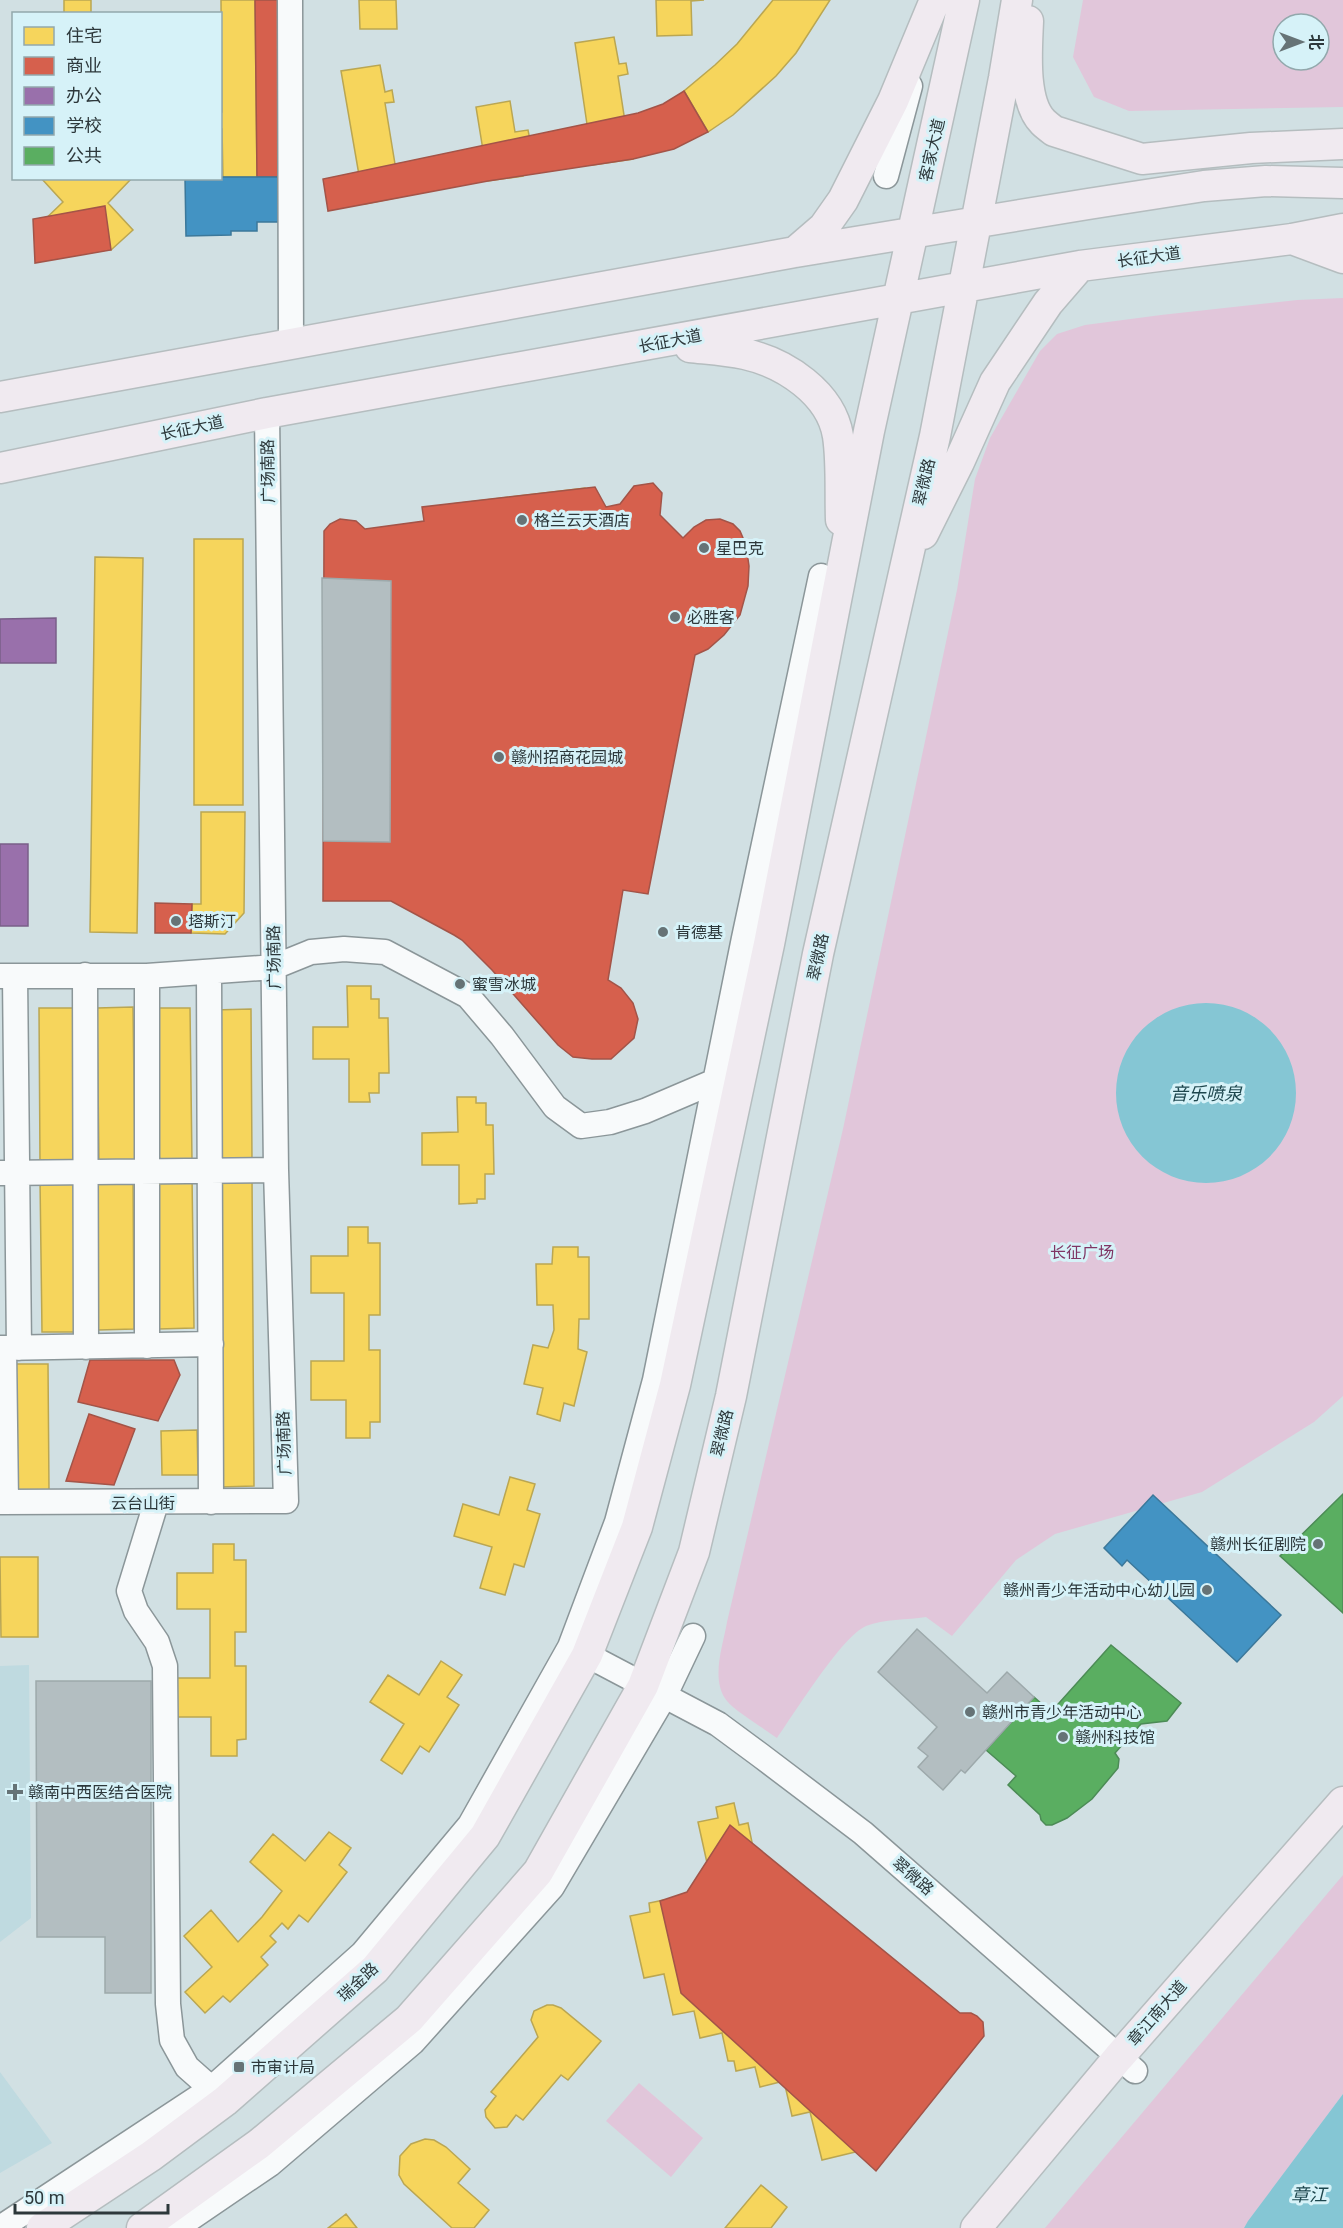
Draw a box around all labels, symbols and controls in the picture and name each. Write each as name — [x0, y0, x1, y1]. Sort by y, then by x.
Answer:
legend — [12, 12, 222, 180]
north arrow — [1271, 12, 1331, 72]
text: 住宅 — [66, 25, 102, 46]
text: 北 — [1306, 34, 1325, 50]
text: 商业 — [66, 55, 102, 76]
text: 办公 — [66, 85, 102, 106]
text: 学校 — [66, 115, 102, 136]
street label: 客家大道 — [916, 117, 948, 183]
text: 公共 — [66, 145, 102, 166]
street label: 长征大道 — [1116, 243, 1182, 271]
street label: 长征大道 — [637, 326, 703, 356]
street label: 长征大道 — [159, 412, 225, 444]
street label: 广场南路 — [258, 439, 278, 503]
street label: 翠微路 — [909, 456, 939, 508]
place label: 格兰云天酒店 — [534, 511, 630, 530]
marker: 格兰云天酒店 — [515, 513, 529, 527]
place label: 星巴克 — [716, 539, 764, 558]
marker: 星巴克 — [697, 541, 711, 555]
place label: 必胜客 — [687, 608, 735, 627]
marker: 必胜客 — [668, 610, 682, 624]
place label: 赣州招商花园城 — [511, 748, 623, 767]
marker: 赣州招商花园城 — [492, 750, 506, 764]
place label: 塔斯汀 — [188, 912, 236, 931]
marker: 塔斯汀 — [169, 914, 183, 928]
place label: 肯德基 — [675, 923, 723, 942]
street label: 广场南路 — [264, 925, 284, 989]
marker: 肯德基 — [656, 925, 670, 939]
street label: 翠微路 — [804, 932, 832, 982]
place label: 蜜雪冰城 — [472, 975, 536, 994]
marker: 蜜雪冰城 — [453, 977, 467, 991]
water label: 音乐喷泉 — [1170, 1083, 1243, 1104]
park label: 长征广场 — [1050, 1243, 1114, 1262]
street label: 翠微路 — [707, 1407, 737, 1459]
street label: 广场南路 — [273, 1411, 295, 1475]
street label: 云台山街 — [111, 1494, 175, 1513]
place label: 赣州长征剧院 — [1210, 1535, 1306, 1554]
marker: 赣州长征剧院 — [1311, 1537, 1325, 1551]
place label: 赣州青少年活动中心幼儿园 — [1003, 1581, 1195, 1600]
marker: 赣州青少年活动中心幼儿园 — [1200, 1583, 1214, 1597]
place label: 赣州市青少年活动中心 — [982, 1703, 1142, 1722]
marker: 赣州市青少年活动中心 — [963, 1705, 977, 1719]
place label: 赣州科技馆 — [1075, 1728, 1155, 1747]
marker: 赣州科技馆 — [1056, 1730, 1070, 1744]
marker: 赣南中西医结合医院 — [6, 1783, 24, 1801]
place label: 赣南中西医结合医院 — [28, 1783, 172, 1802]
street label: 翠微路 — [889, 1853, 937, 1899]
street label: 瑞金路 — [334, 1959, 382, 2005]
street label: 章江南大道 — [1124, 1977, 1190, 2049]
place label: 市审计局 — [251, 2058, 315, 2077]
marker: 市审计局 — [232, 2060, 246, 2074]
scale bar — [15, 2177, 168, 2215]
water label: 章江 — [1291, 2184, 1329, 2205]
text: 50 m — [24, 2187, 64, 2208]

